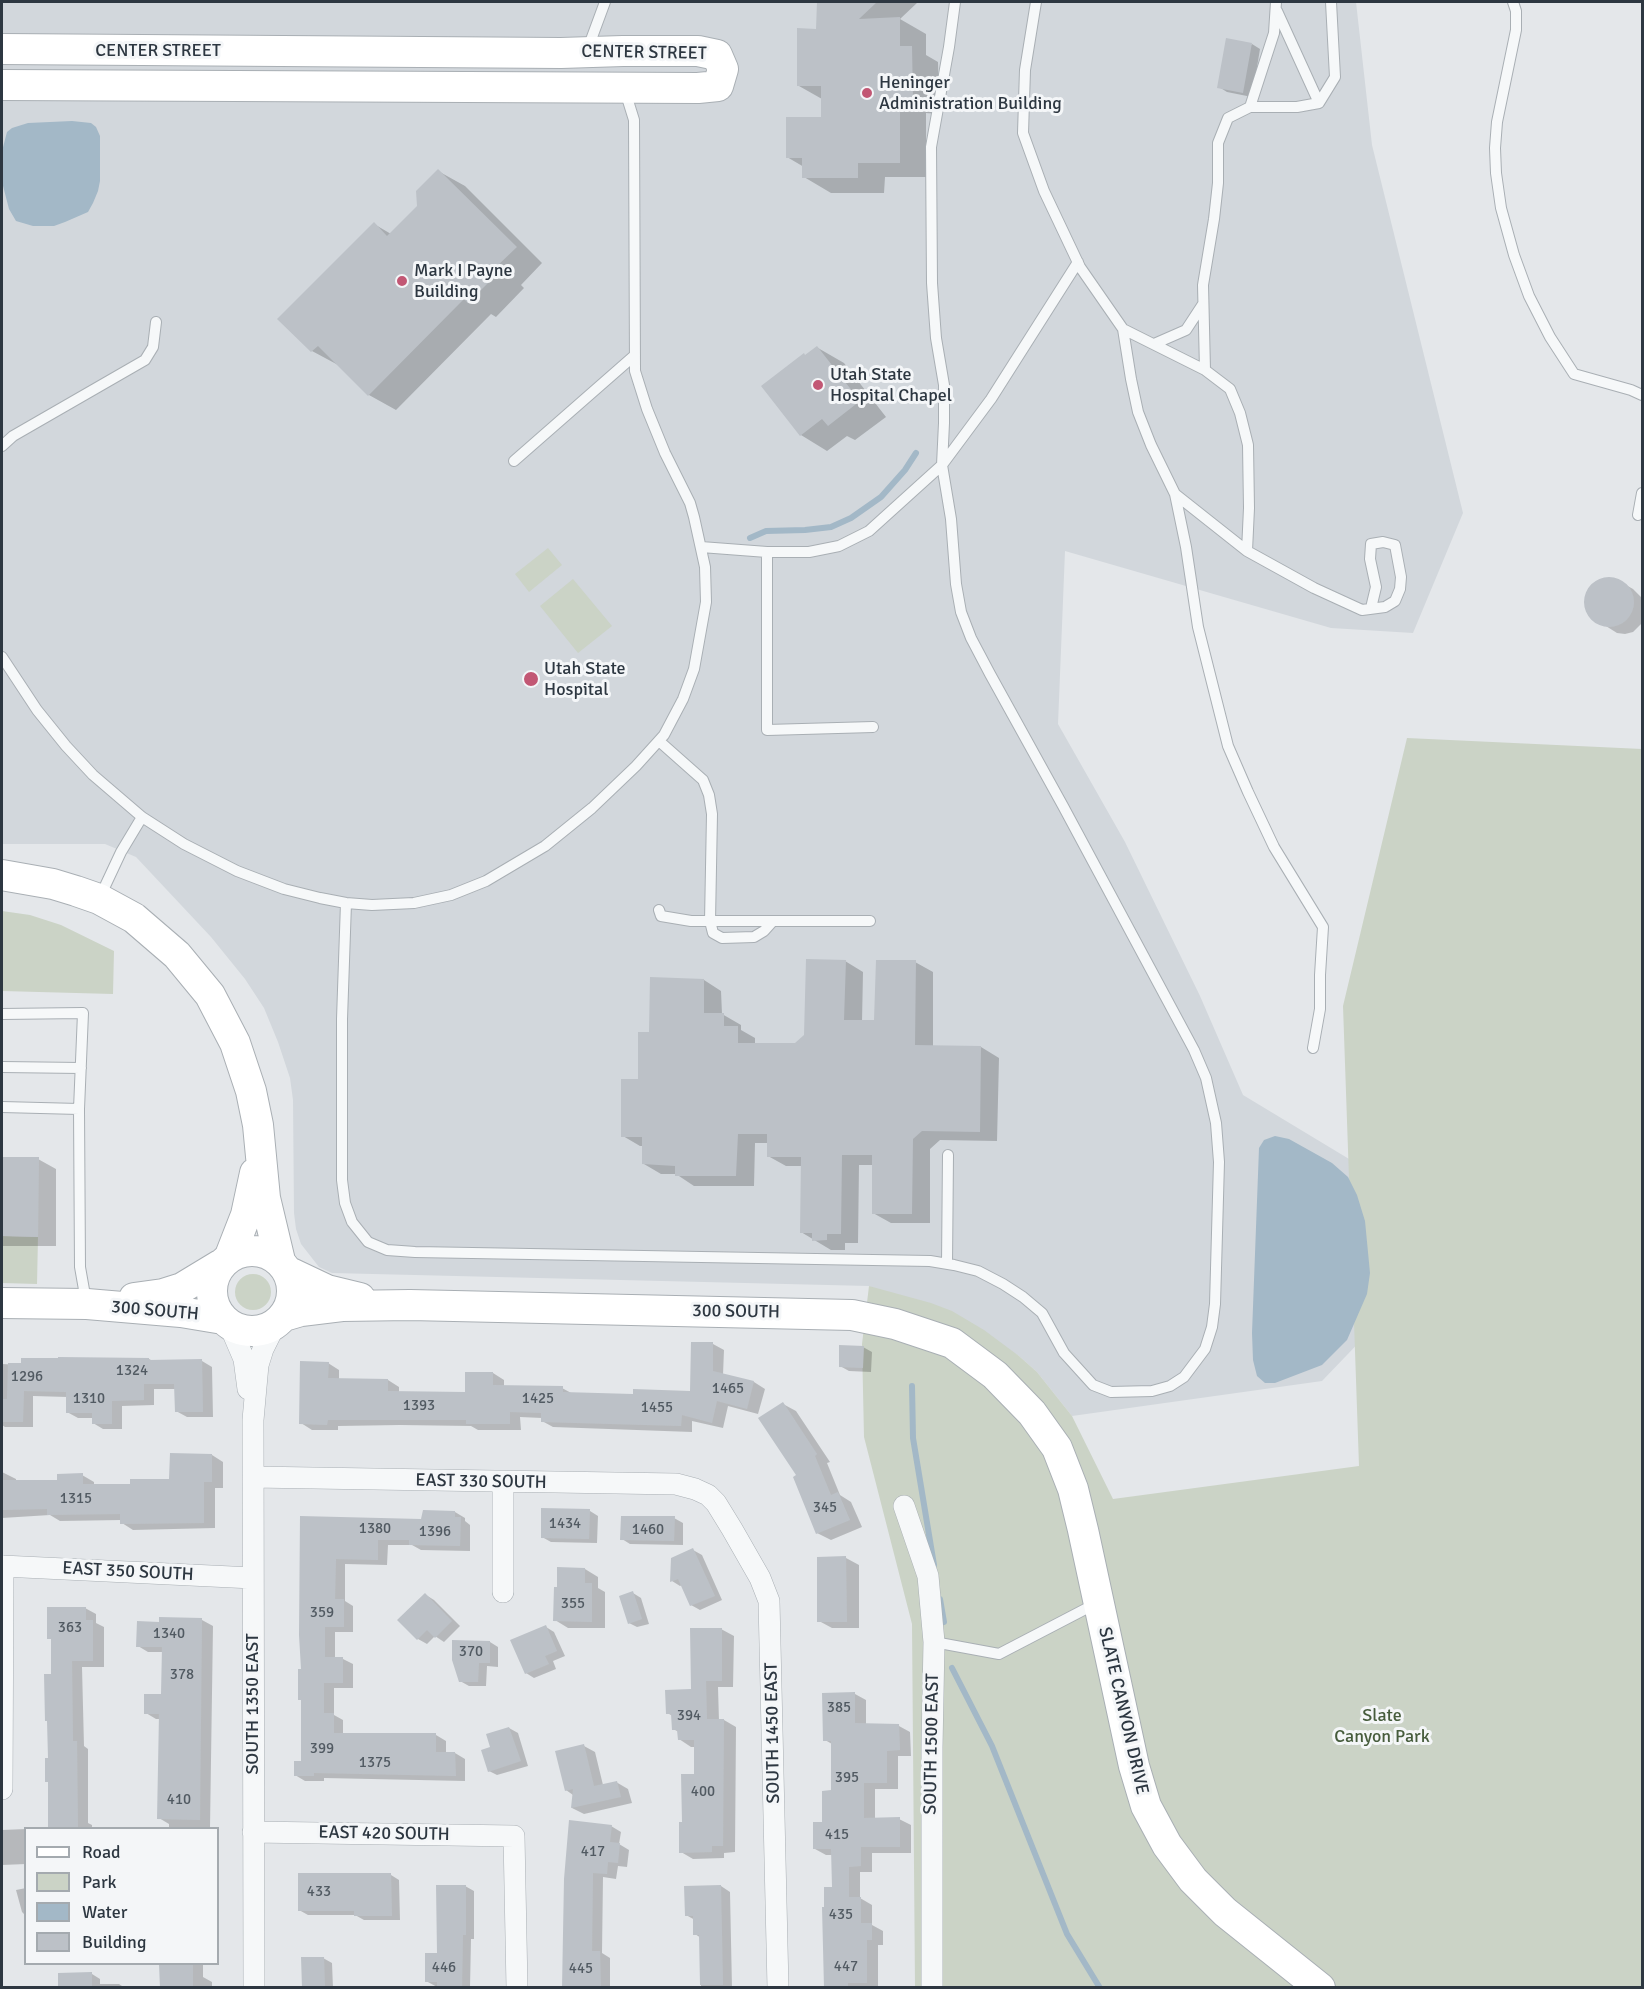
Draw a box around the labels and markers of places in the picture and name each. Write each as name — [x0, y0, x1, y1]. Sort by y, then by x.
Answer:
place label: Heninger Administration Building — [879, 72, 1062, 115]
marker: Heninger Administration Building — [860, 86, 874, 100]
place label: Mark I Payne Building — [414, 260, 512, 302]
marker: Mark I Payne Building — [395, 274, 409, 288]
place label: Utah State Hospital Chapel — [830, 364, 952, 406]
marker: Utah State Hospital Chapel — [811, 378, 825, 392]
place label: Utah State Hospital — [544, 658, 626, 700]
marker: Utah State Hospital — [522, 670, 540, 688]

